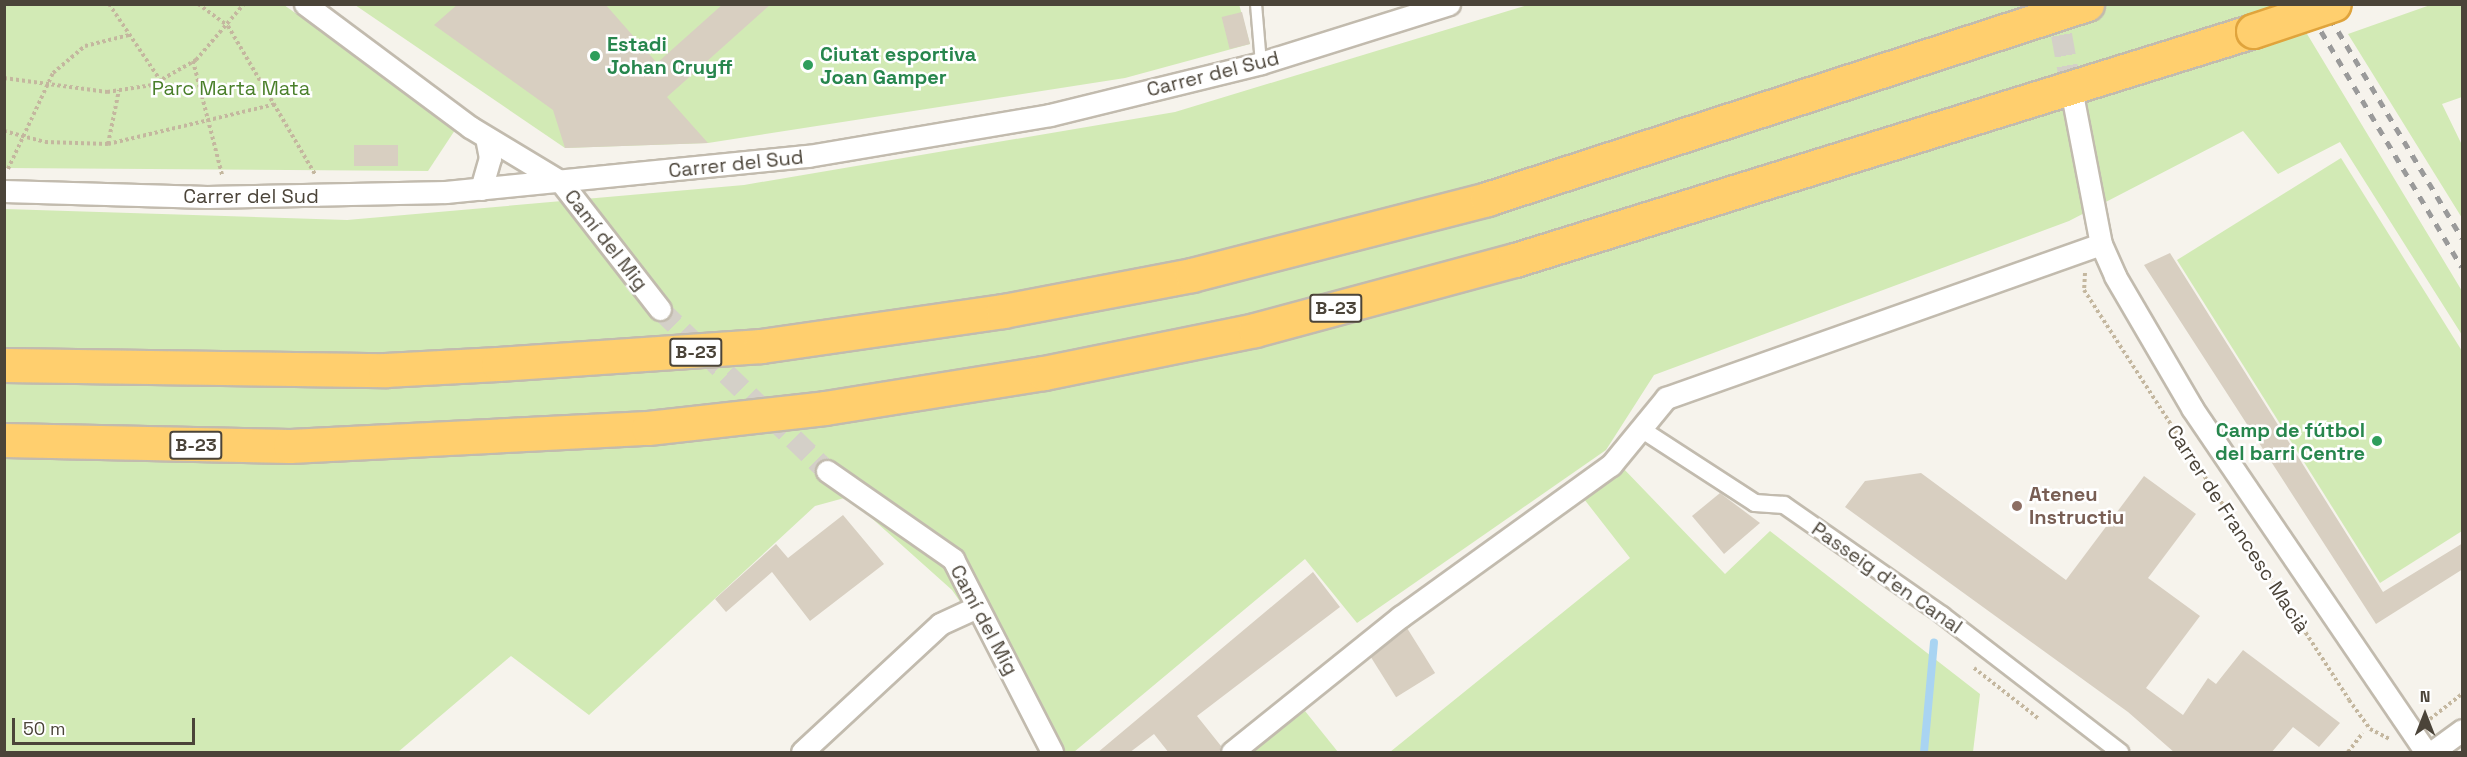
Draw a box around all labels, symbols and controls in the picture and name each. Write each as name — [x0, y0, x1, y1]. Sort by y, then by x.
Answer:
place label: Estadi Johan Cruyff — [607, 33, 733, 80]
place label: Ciutat esportiva Joan Gamper — [820, 42, 976, 89]
street label: Carrer del Sud — [1144, 46, 1282, 102]
marker: Estadi Johan Cruyff — [588, 49, 602, 63]
marker: Ciutat esportiva Joan Gamper — [801, 58, 815, 72]
park label: Parc Marta Mata — [152, 76, 310, 100]
street label: Carrer del Sud — [667, 145, 805, 183]
street label: Carrer del Sud — [183, 184, 319, 208]
street label: Camí del Mig — [559, 185, 653, 295]
road number: B-23 — [1309, 293, 1363, 323]
road number: B-23 — [669, 337, 723, 367]
place label: Camp de fútbol del barri Centre — [2215, 418, 2365, 465]
street label: Carrer de Francesc Macià — [2162, 420, 2314, 638]
road number: B-23 — [169, 430, 223, 460]
marker: Camp de fútbol del barri Centre — [2370, 434, 2384, 448]
place label: Ateneu Instructiu — [2029, 482, 2124, 529]
marker: Ateneu Instructiu — [2010, 499, 2024, 513]
street label: Passeig d'en Canal — [1807, 517, 1967, 639]
street label: Camí del Mig — [945, 561, 1023, 679]
north arrow — [2395, 685, 2455, 745]
text: N — [2420, 686, 2430, 707]
scale bar — [15, 706, 198, 744]
text: 50 m — [23, 717, 65, 740]

